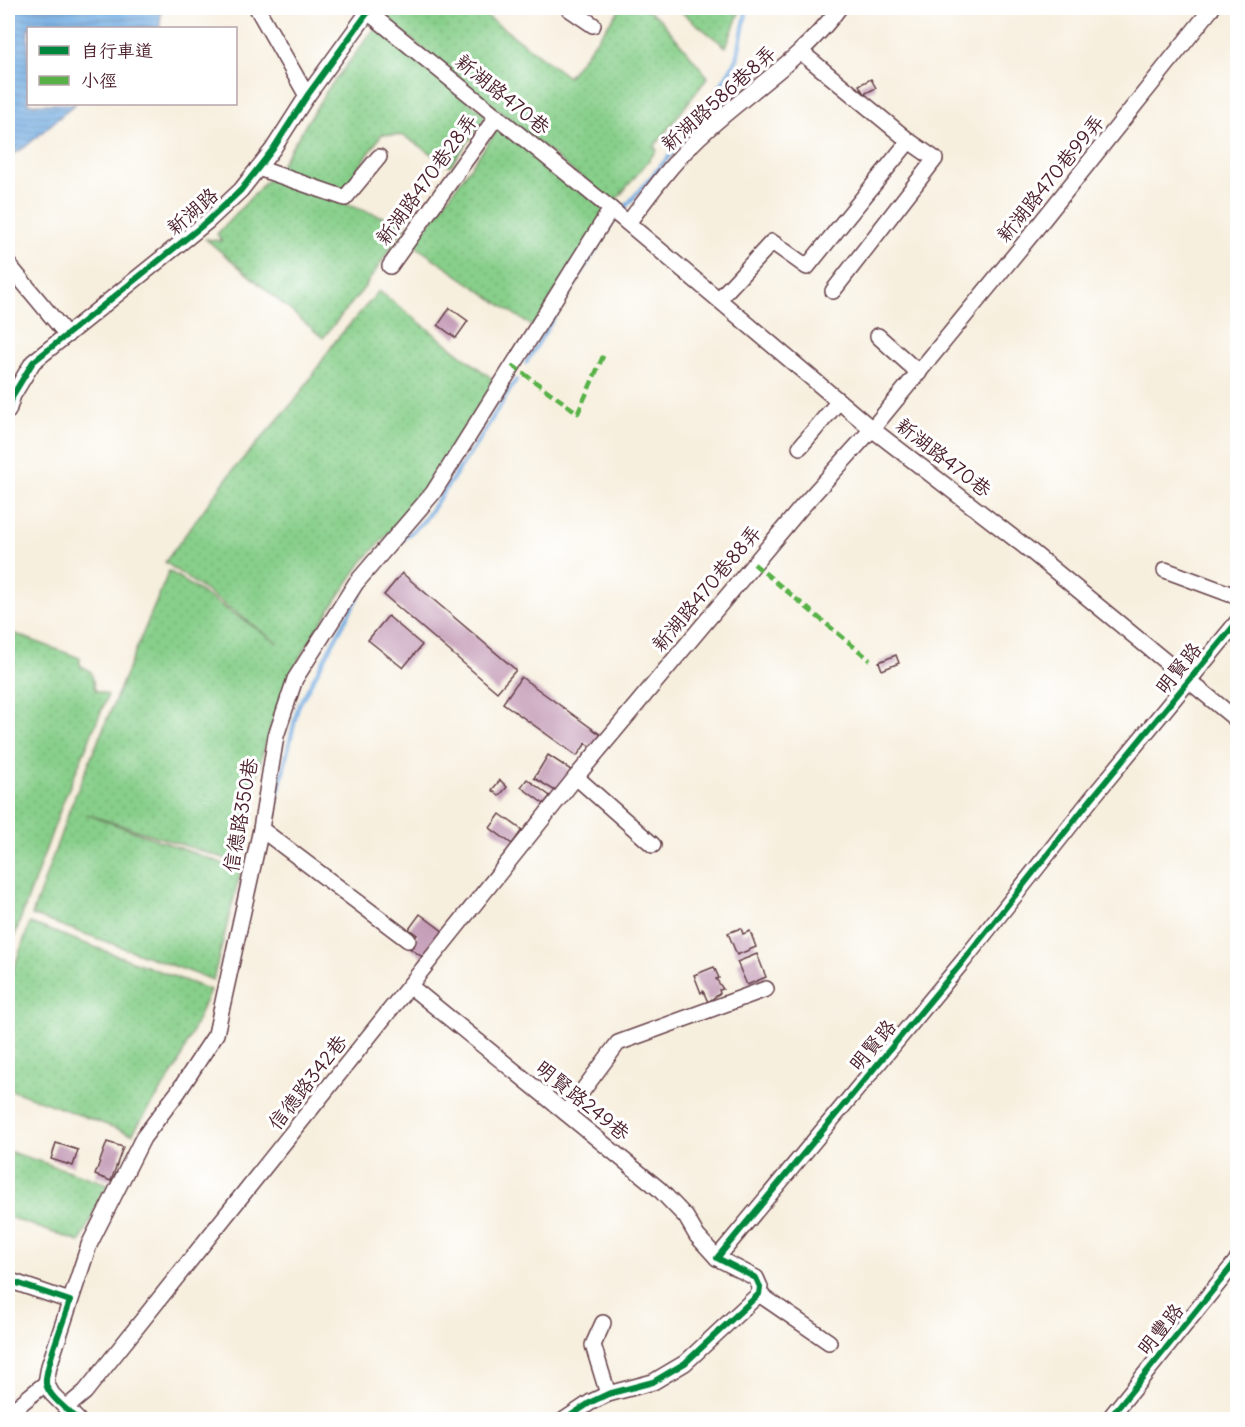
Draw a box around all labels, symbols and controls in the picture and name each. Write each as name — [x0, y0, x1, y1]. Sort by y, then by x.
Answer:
legend — [27, 27, 237, 105]
text: 自行車道 — [81, 39, 153, 62]
street label: 新湖路586巷8弄 — [655, 40, 781, 156]
street label: 新湖路470巷 — [451, 48, 556, 140]
text: 小徑 — [81, 69, 117, 92]
street label: 新湖路470巷28弄 — [370, 108, 482, 250]
street label: 新湖路470巷99弄 — [991, 109, 1109, 247]
street label: 新湖路 — [161, 181, 224, 240]
street label: 新湖路470巷 — [891, 412, 998, 503]
street label: 新湖路470巷88弄 — [646, 520, 766, 656]
street label: 明賢路 — [1149, 636, 1207, 699]
street label: 信德路350巷 — [218, 755, 263, 874]
street label: 明賢路 — [843, 1013, 902, 1076]
street label: 信德路342巷 — [262, 1029, 353, 1135]
street label: 明賢路249巷 — [531, 1055, 636, 1146]
street label: 明豐路 — [1131, 1297, 1189, 1360]

